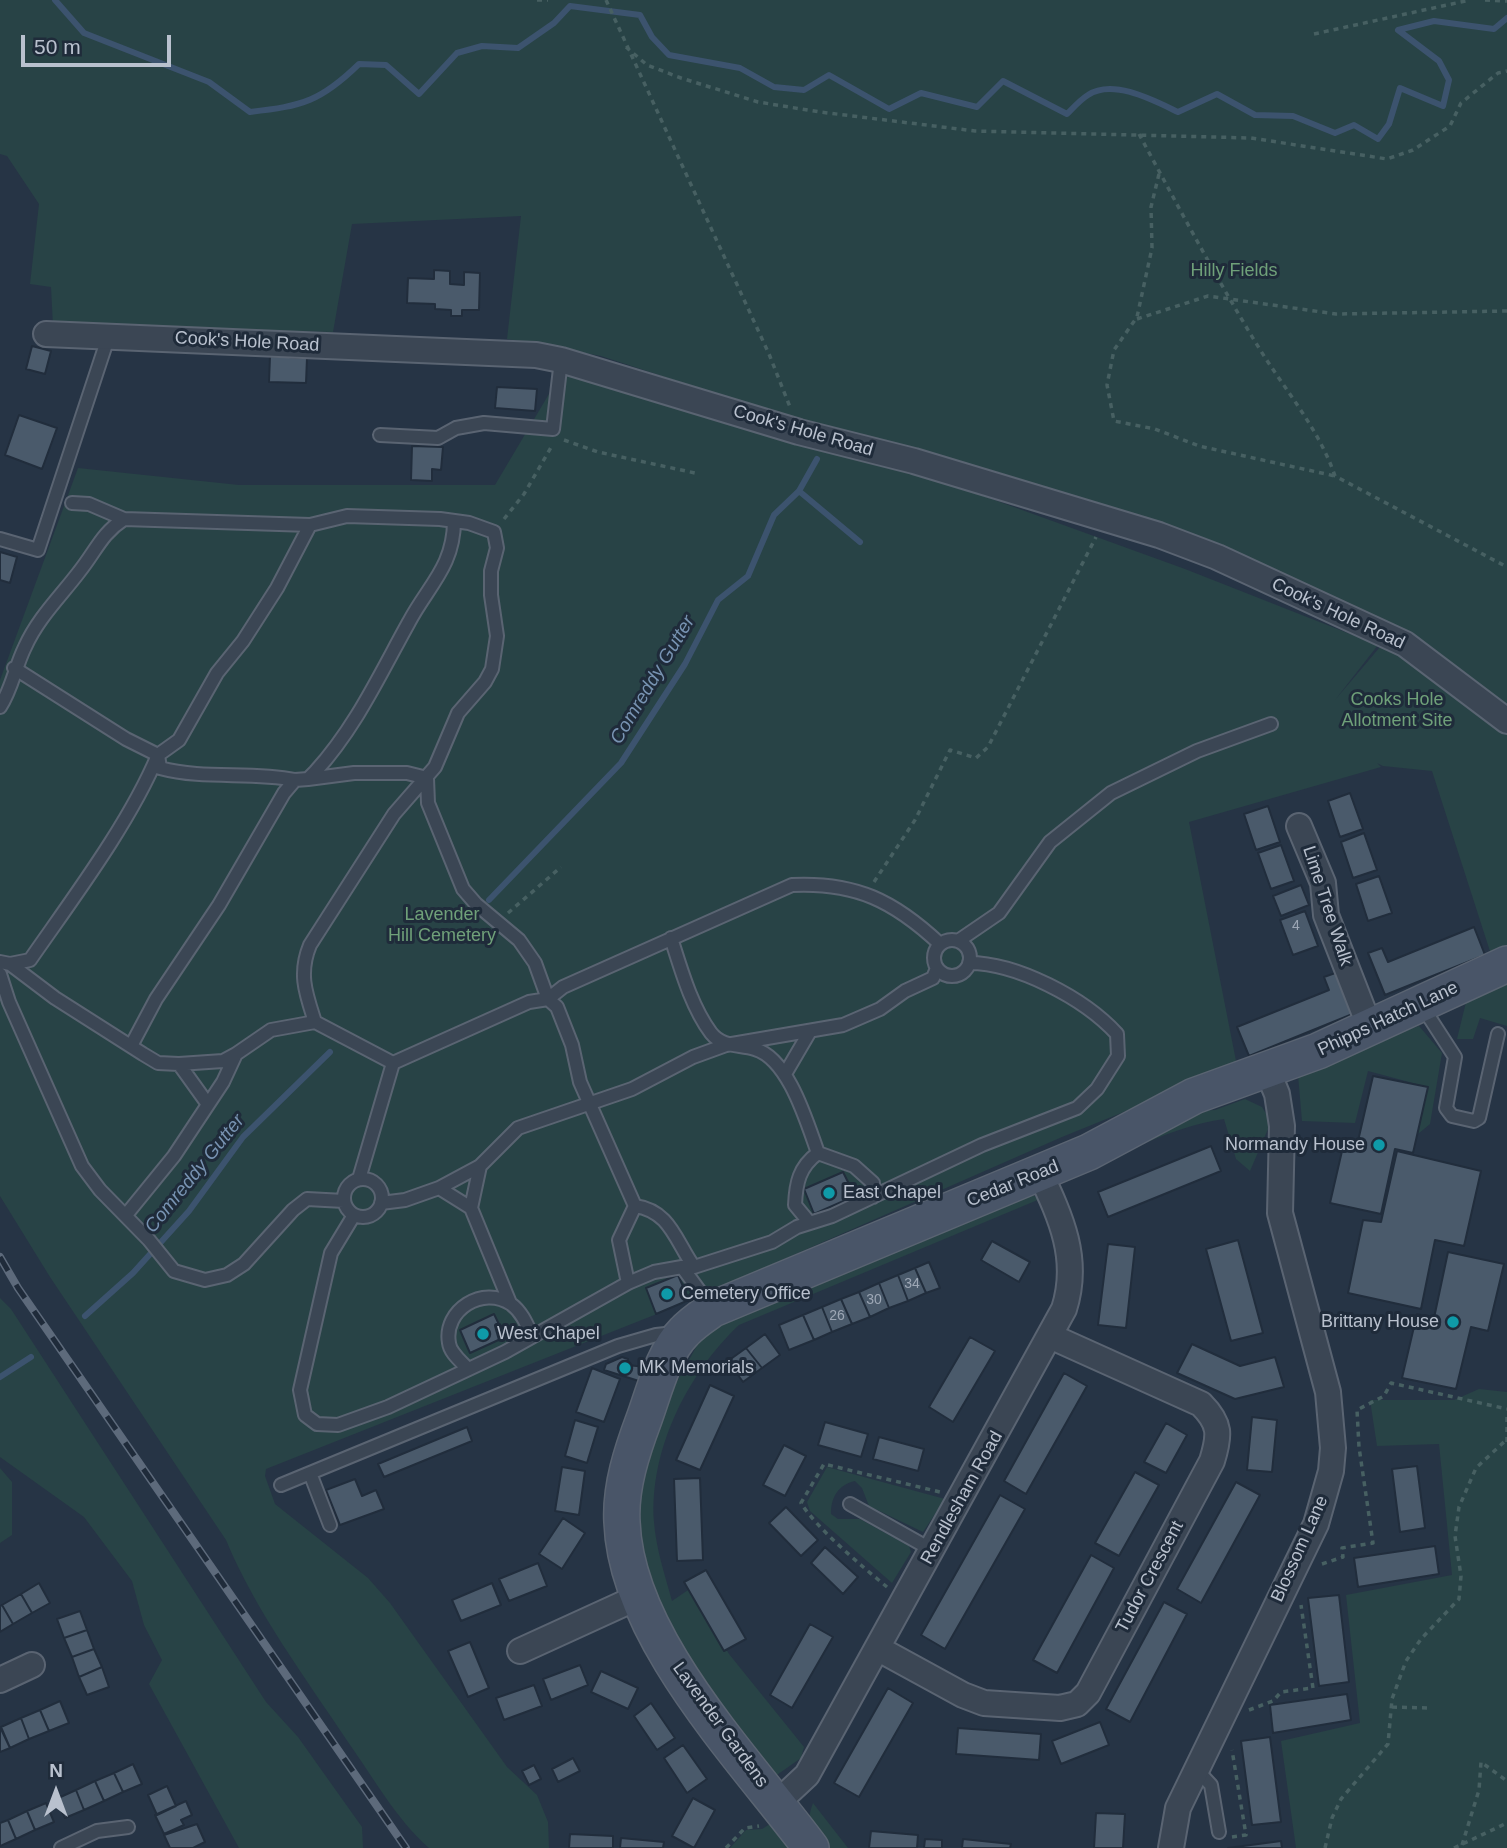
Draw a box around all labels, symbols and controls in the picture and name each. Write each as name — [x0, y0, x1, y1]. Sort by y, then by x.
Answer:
scale bar — [24, 21, 175, 65]
text: 50 m — [34, 35, 81, 58]
park label: Hilly Fields — [1190, 260, 1278, 282]
street label: Cook's Hole Road — [174, 327, 320, 357]
street label: Cook's Hole Road — [731, 401, 875, 461]
street label: Cook's Hole Road — [1268, 574, 1408, 654]
water label: Comreddy Gutter — [606, 612, 700, 748]
park label: Cooks Hole Allotment Site — [1341, 689, 1453, 732]
street label: Lime Tree Walk — [1297, 843, 1357, 969]
park label: Lavender Hill Cemetery — [388, 904, 496, 946]
house number: 4 — [1292, 918, 1300, 934]
street label: Phipps Hatch Lane — [1315, 977, 1461, 1061]
water label: Comreddy Gutter — [140, 1110, 250, 1238]
place label: Normandy House — [1225, 1134, 1365, 1156]
marker: Normandy House — [1371, 1137, 1387, 1153]
street label: Cedar Road — [964, 1156, 1062, 1212]
place label: East Chapel — [843, 1182, 941, 1204]
marker: East Chapel — [821, 1185, 837, 1201]
house number: 34 — [904, 1276, 920, 1292]
place label: Cemetery Office — [681, 1283, 811, 1305]
marker: Cemetery Office — [659, 1286, 675, 1302]
house number: 30 — [866, 1292, 882, 1308]
house number: 26 — [829, 1308, 845, 1324]
place label: Brittany House — [1321, 1311, 1439, 1333]
marker: Brittany House — [1445, 1314, 1461, 1330]
place label: West Chapel — [497, 1323, 600, 1345]
marker: West Chapel — [475, 1326, 491, 1342]
place label: MK Memorials — [639, 1357, 754, 1379]
marker: MK Memorials — [617, 1360, 633, 1376]
street label: Rendlesham Road — [916, 1428, 1008, 1568]
street label: Blossom Lane — [1267, 1493, 1333, 1605]
street label: Tudor Crescent — [1112, 1517, 1188, 1637]
street label: Lavender Gardens — [667, 1658, 773, 1792]
north arrow — [21, 1757, 91, 1827]
text: N — [49, 1760, 63, 1781]

